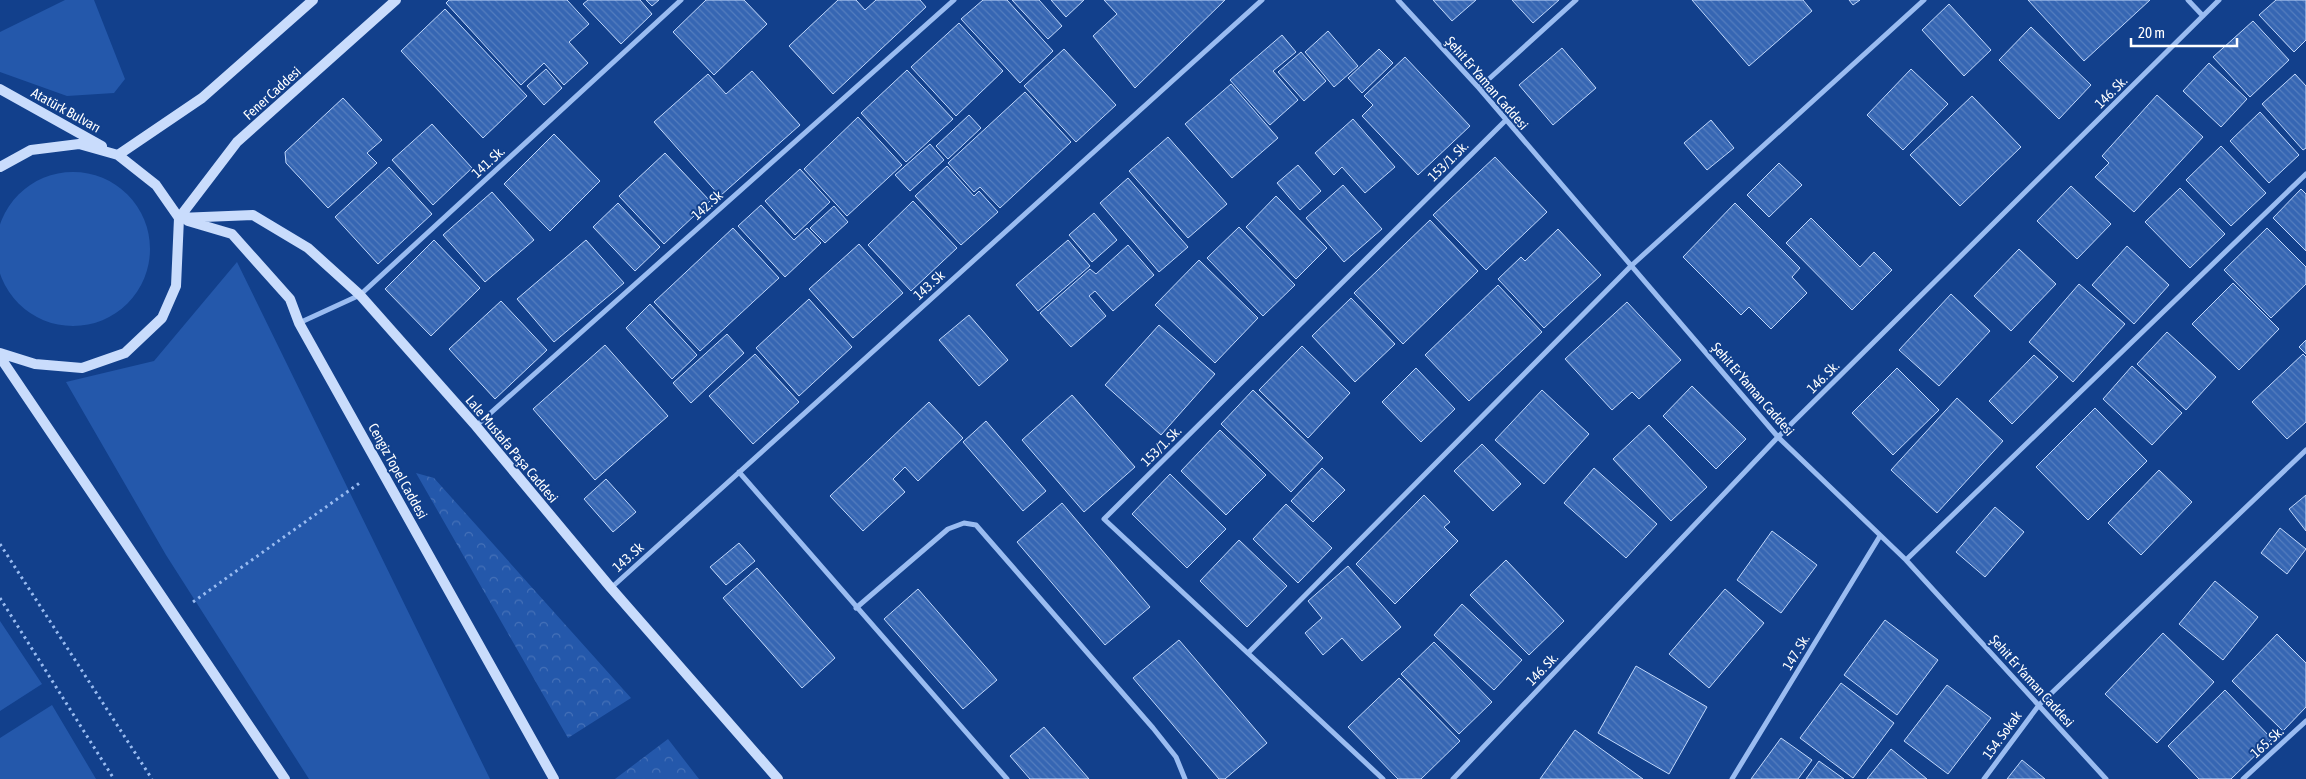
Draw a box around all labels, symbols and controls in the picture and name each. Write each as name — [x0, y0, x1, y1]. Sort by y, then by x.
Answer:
scale bar — [2131, 15, 2237, 47]
text: 20 m — [2138, 24, 2165, 41]
street label: Şehit Er Yaman Caddesi — [1442, 33, 1532, 133]
street label: Fener Caddesi — [240, 63, 304, 123]
street label: 146. Sk. — [2092, 73, 2130, 111]
street label: Atatürk Bulvarı — [29, 84, 103, 136]
street label: 153/1. Sk. — [1425, 138, 1471, 184]
street label: 141. Sk. — [468, 143, 508, 181]
street label: 142. Sk — [688, 187, 726, 223]
street label: 143. Sk — [910, 267, 948, 303]
street label: Şehit Er Yaman Caddesi — [1708, 339, 1798, 439]
street label: 146. Sk. — [1804, 358, 1842, 396]
street label: Lale Mustafa Paşa Caddesi — [463, 392, 561, 506]
street label: Cengiz Topel Caddesi — [365, 420, 431, 522]
street label: 153/1. Sk. — [1138, 423, 1184, 469]
street label: 143. Sk — [609, 539, 647, 575]
street label: 147. Sk. — [1779, 631, 1813, 673]
street label: Şehit Er Yaman Caddesi — [1987, 632, 2077, 730]
street label: 146. Sk. — [1523, 650, 1561, 688]
street label: 154. Sokak — [1979, 708, 2025, 762]
street label: 165. Sk. — [2247, 723, 2287, 761]

